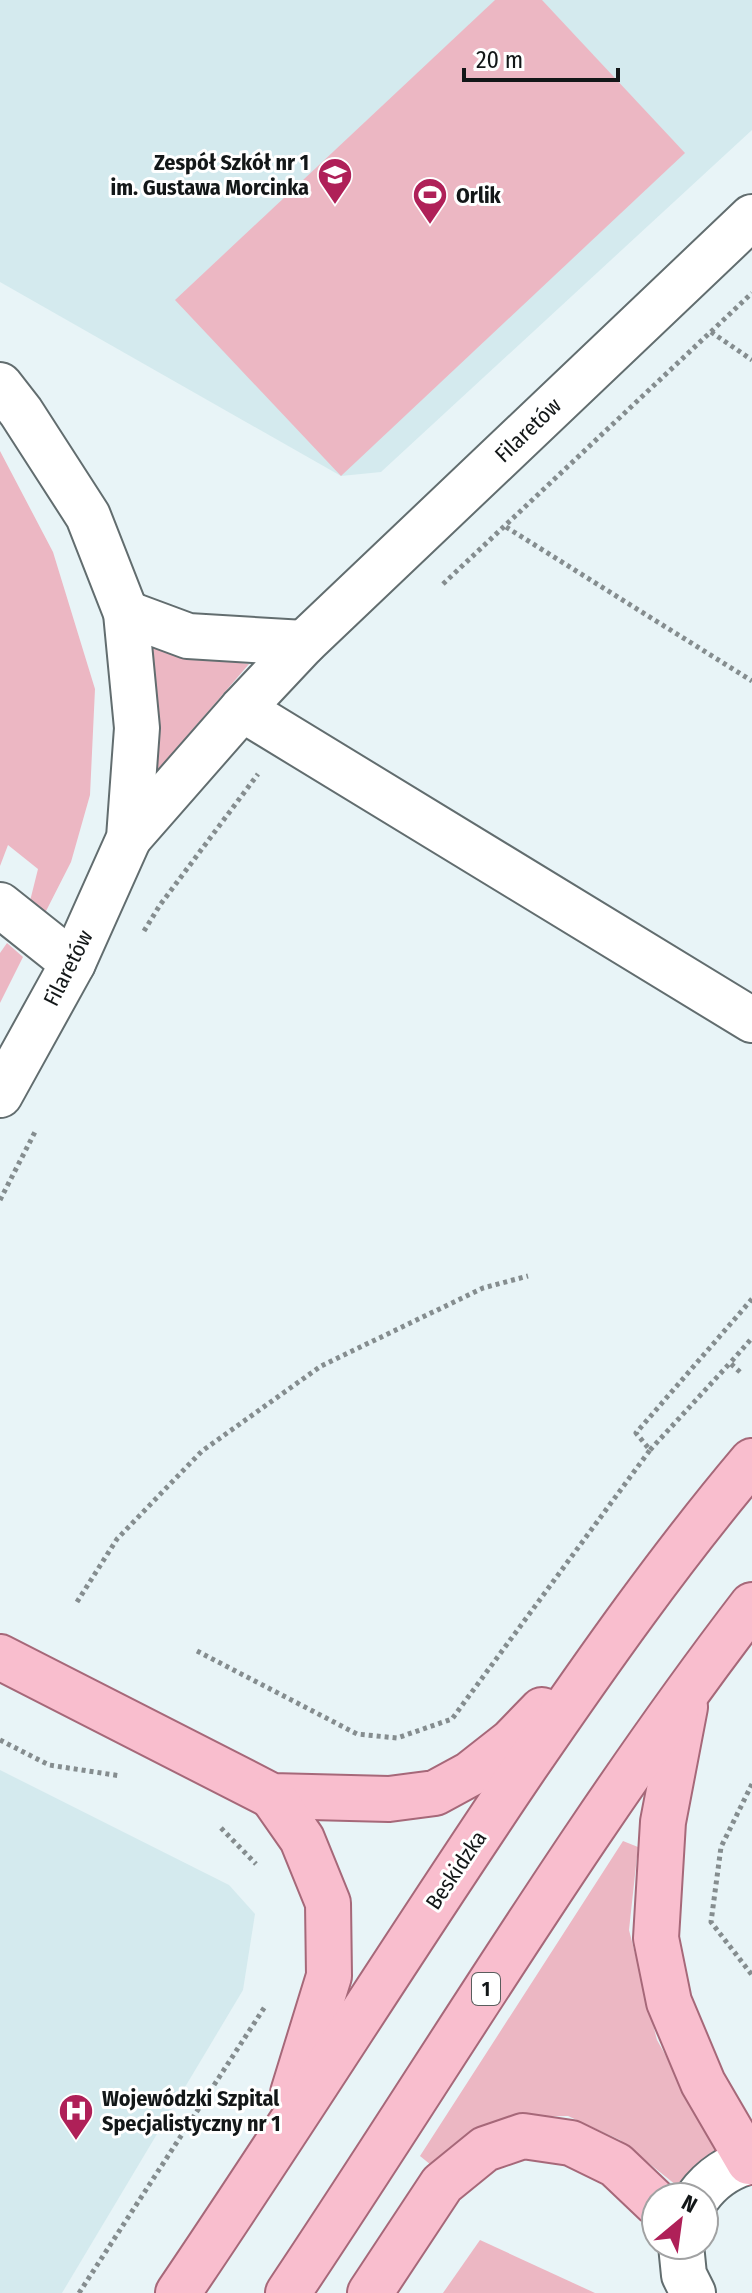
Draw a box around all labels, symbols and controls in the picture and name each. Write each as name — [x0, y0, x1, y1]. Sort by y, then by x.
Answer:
scale bar — [464, 32, 618, 82]
text: 20 m — [476, 46, 523, 74]
place label: Zespół Szkół nr 1 im. Gustawa Morcinka — [111, 149, 309, 201]
school or university icon: Zespół Szkół nr 1 im. Gustawa Morcinka — [316, 156, 354, 206]
sports icon: Orlik — [411, 176, 449, 226]
place label: Orlik — [456, 182, 502, 209]
street label: Filaretów — [489, 392, 567, 468]
street label: Filaretów — [37, 925, 99, 1011]
street label: Beskidzka — [420, 1825, 492, 1915]
road number: 1 — [472, 1973, 500, 2005]
place label: Wojewódzki Szpital Specjalistyczny nr 1 — [102, 2085, 281, 2137]
hospital icon: Wojewódzki Szpital Specjalistyczny nr 1 — [57, 2092, 95, 2142]
north arrow — [640, 2181, 720, 2261]
text: N — [677, 2189, 702, 2219]

